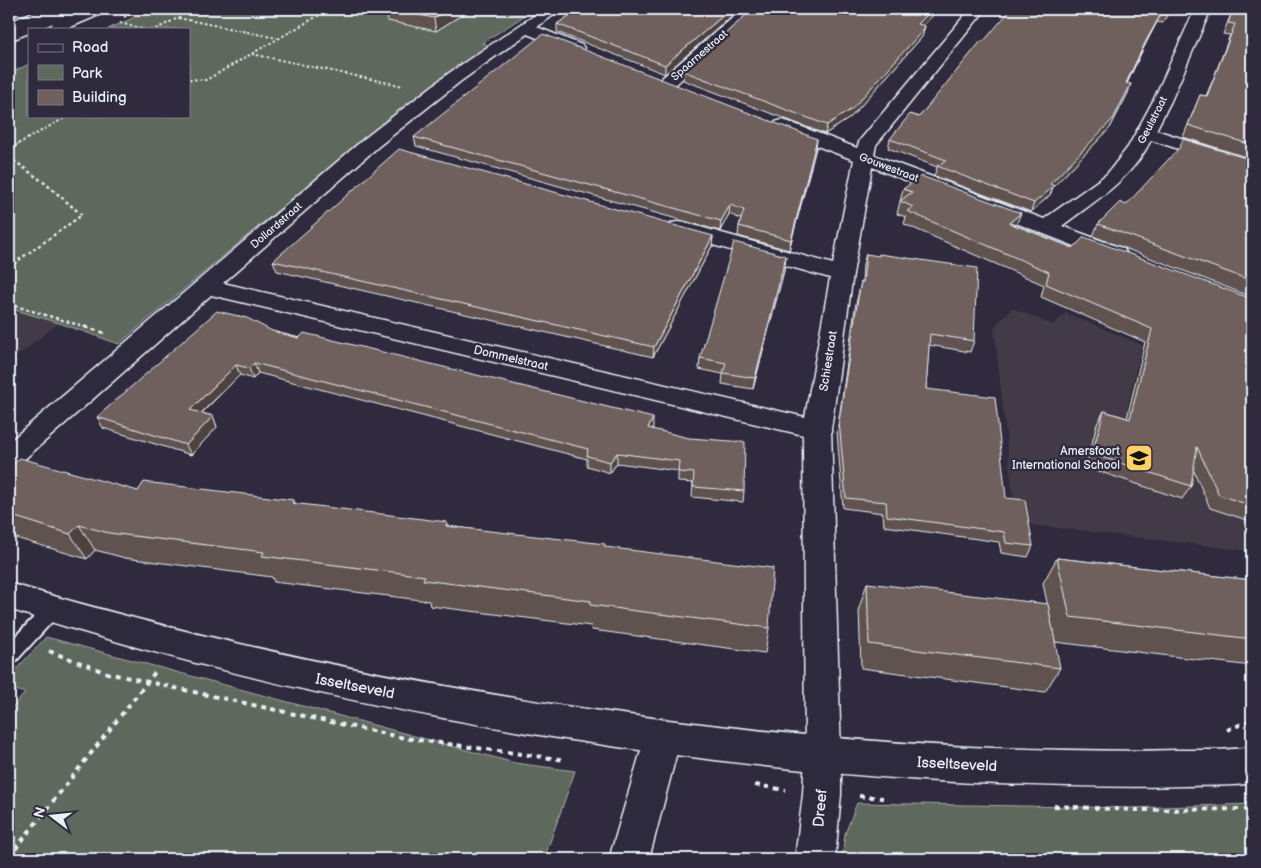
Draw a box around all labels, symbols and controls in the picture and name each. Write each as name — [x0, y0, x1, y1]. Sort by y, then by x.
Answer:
street label: Spaarnestraat — [668, 27, 731, 83]
legend — [28, 28, 190, 118]
text: Road — [72, 38, 108, 57]
text: Park — [72, 64, 103, 83]
text: Building — [72, 88, 127, 107]
street label: Geulstraat — [1135, 94, 1170, 146]
street label: Gouwestraat — [857, 150, 921, 185]
street label: Dollardstraat — [248, 199, 305, 251]
street label: Schiestraat — [816, 329, 841, 392]
street label: Dommelstraat — [472, 343, 550, 374]
school or university icon: Amersfoort International School — [1124, 443, 1154, 473]
place label: Amersfoort International School — [1012, 444, 1120, 473]
street label: Isseltseveld — [314, 670, 396, 703]
street label: Isseltseveld — [916, 753, 998, 776]
street label: Dreef — [809, 788, 832, 828]
north arrow — [28, 790, 78, 840]
text: N — [30, 805, 50, 820]

